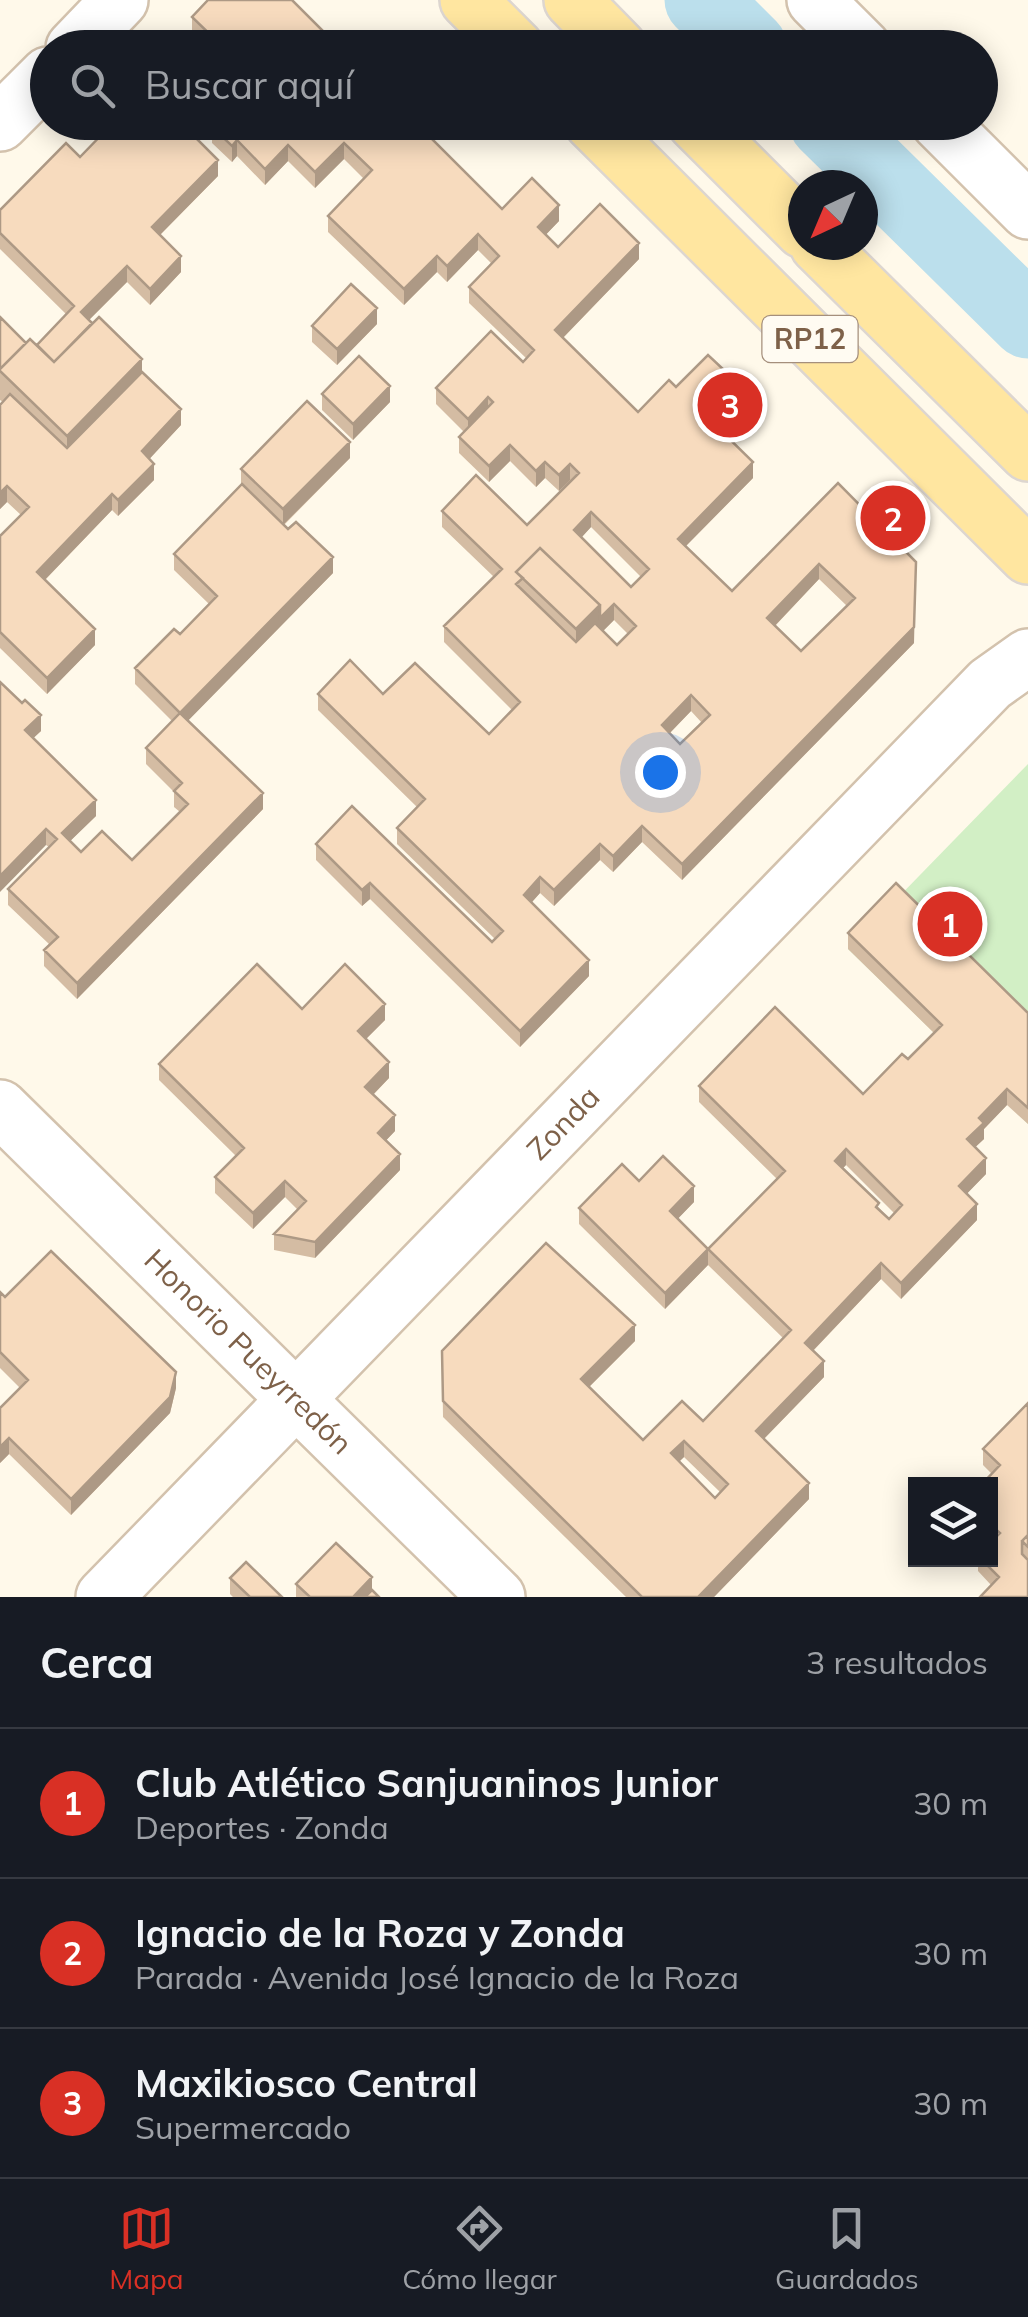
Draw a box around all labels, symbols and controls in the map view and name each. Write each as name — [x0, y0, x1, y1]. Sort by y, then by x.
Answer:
search box — [30, 30, 998, 140]
icon: search — [65, 58, 120, 113]
text: Buscar aquí — [145, 61, 353, 109]
north arrow — [788, 170, 878, 260]
road number: RP12 — [762, 316, 858, 362]
pin: 3 — [698, 368, 762, 442]
pin: 2 — [860, 480, 926, 556]
your location — [635, 747, 686, 798]
pin: 1 — [918, 886, 982, 962]
street label: Zonda — [519, 1078, 607, 1168]
street label: Honorio Pueyrredón — [137, 1241, 361, 1462]
map controls — [908, 1477, 998, 1567]
button: layers — [908, 1477, 998, 1567]
text: Cerca — [40, 1636, 154, 1689]
text: 3 resultados — [806, 1642, 988, 1682]
text: Club Atlético Sanjuaninos Junior — [135, 1759, 718, 1807]
text: 1 — [63, 1783, 82, 1823]
text: 30 m — [913, 1783, 988, 1823]
text: Deportes · Zonda — [135, 1807, 389, 1847]
text: Ignacio de la Roza y Zonda — [135, 1909, 625, 1957]
text: 2 — [63, 1933, 82, 1973]
text: 30 m — [913, 1933, 988, 1973]
text: Parada · Avenida José Ignacio de la Roza — [135, 1957, 739, 1997]
text: Maxikiosco Central — [135, 2059, 478, 2107]
text: 3 — [63, 2083, 82, 2123]
text: 30 m — [913, 2083, 988, 2123]
text: Supermercado — [135, 2107, 351, 2147]
tab: Mapa — [109, 2201, 184, 2296]
tab: Cómo llegar — [402, 2201, 557, 2296]
tab: Guardados — [775, 2201, 919, 2296]

